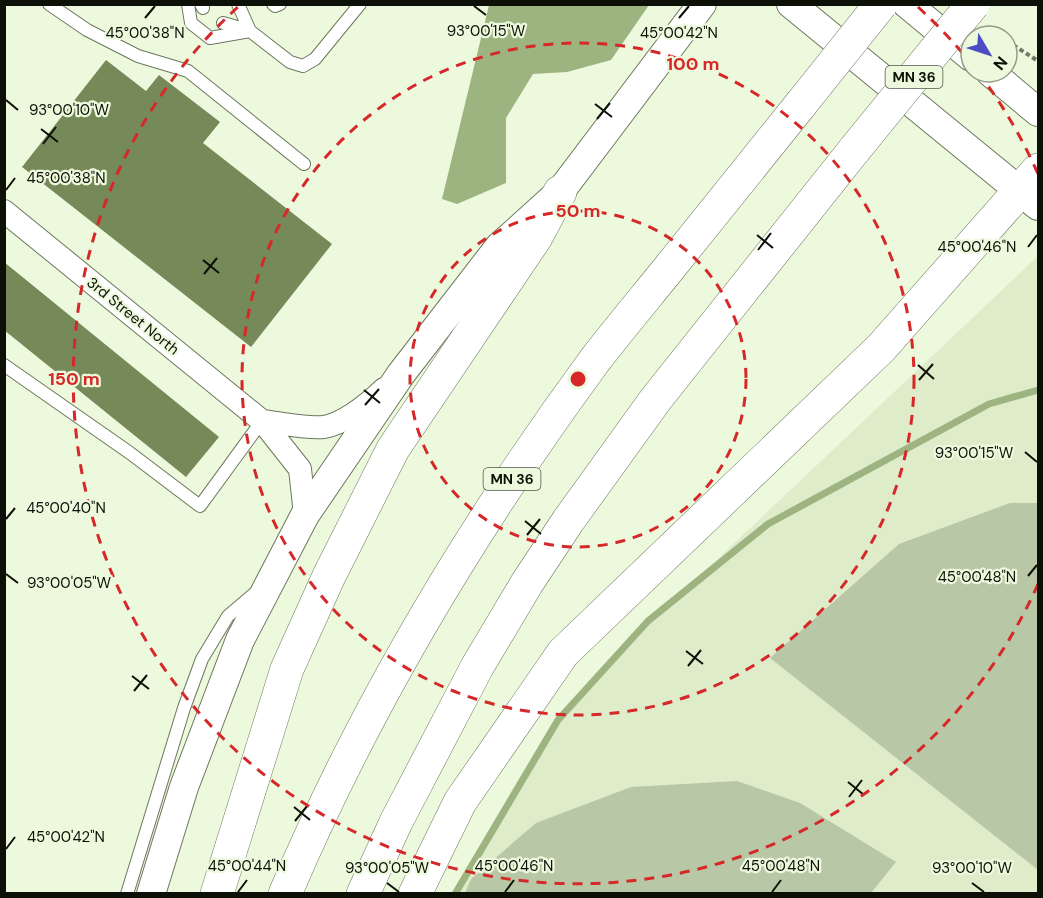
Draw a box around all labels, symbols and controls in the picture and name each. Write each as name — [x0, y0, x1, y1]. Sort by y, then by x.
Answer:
text: 93°00'15"W — [447, 21, 526, 41]
text: 45°00'38"N — [105, 23, 185, 43]
text: 45°00'42"N — [640, 23, 718, 43]
north arrow — [959, 24, 1019, 84]
text: 100 m — [666, 52, 720, 76]
text: N — [988, 52, 1012, 74]
road number: MN 36 — [886, 66, 942, 88]
text: 93°00'10"W — [29, 100, 109, 120]
text: 45°00'38"N — [26, 168, 106, 188]
text: 50 m — [555, 199, 601, 223]
text: 45°00'46"N — [938, 237, 1016, 257]
street label: 3rd Street North — [83, 273, 183, 359]
text: 150 m — [48, 367, 100, 391]
centre of rings — [568, 369, 588, 389]
text: 93°00'15"W — [935, 443, 1014, 463]
road number: MN 36 — [484, 468, 540, 490]
text: 45°00'40"N — [26, 498, 106, 518]
text: 45°00'48"N — [938, 567, 1016, 587]
text: 93°00'05"W — [27, 573, 112, 593]
text: 45°00'42"N — [27, 827, 105, 847]
text: 45°00'44"N — [208, 856, 286, 876]
text: 45°00'46"N — [475, 856, 553, 876]
text: 45°00'48"N — [742, 856, 820, 876]
text: 93°00'05"W — [345, 858, 430, 878]
text: 93°00'10"W — [932, 858, 1012, 878]

